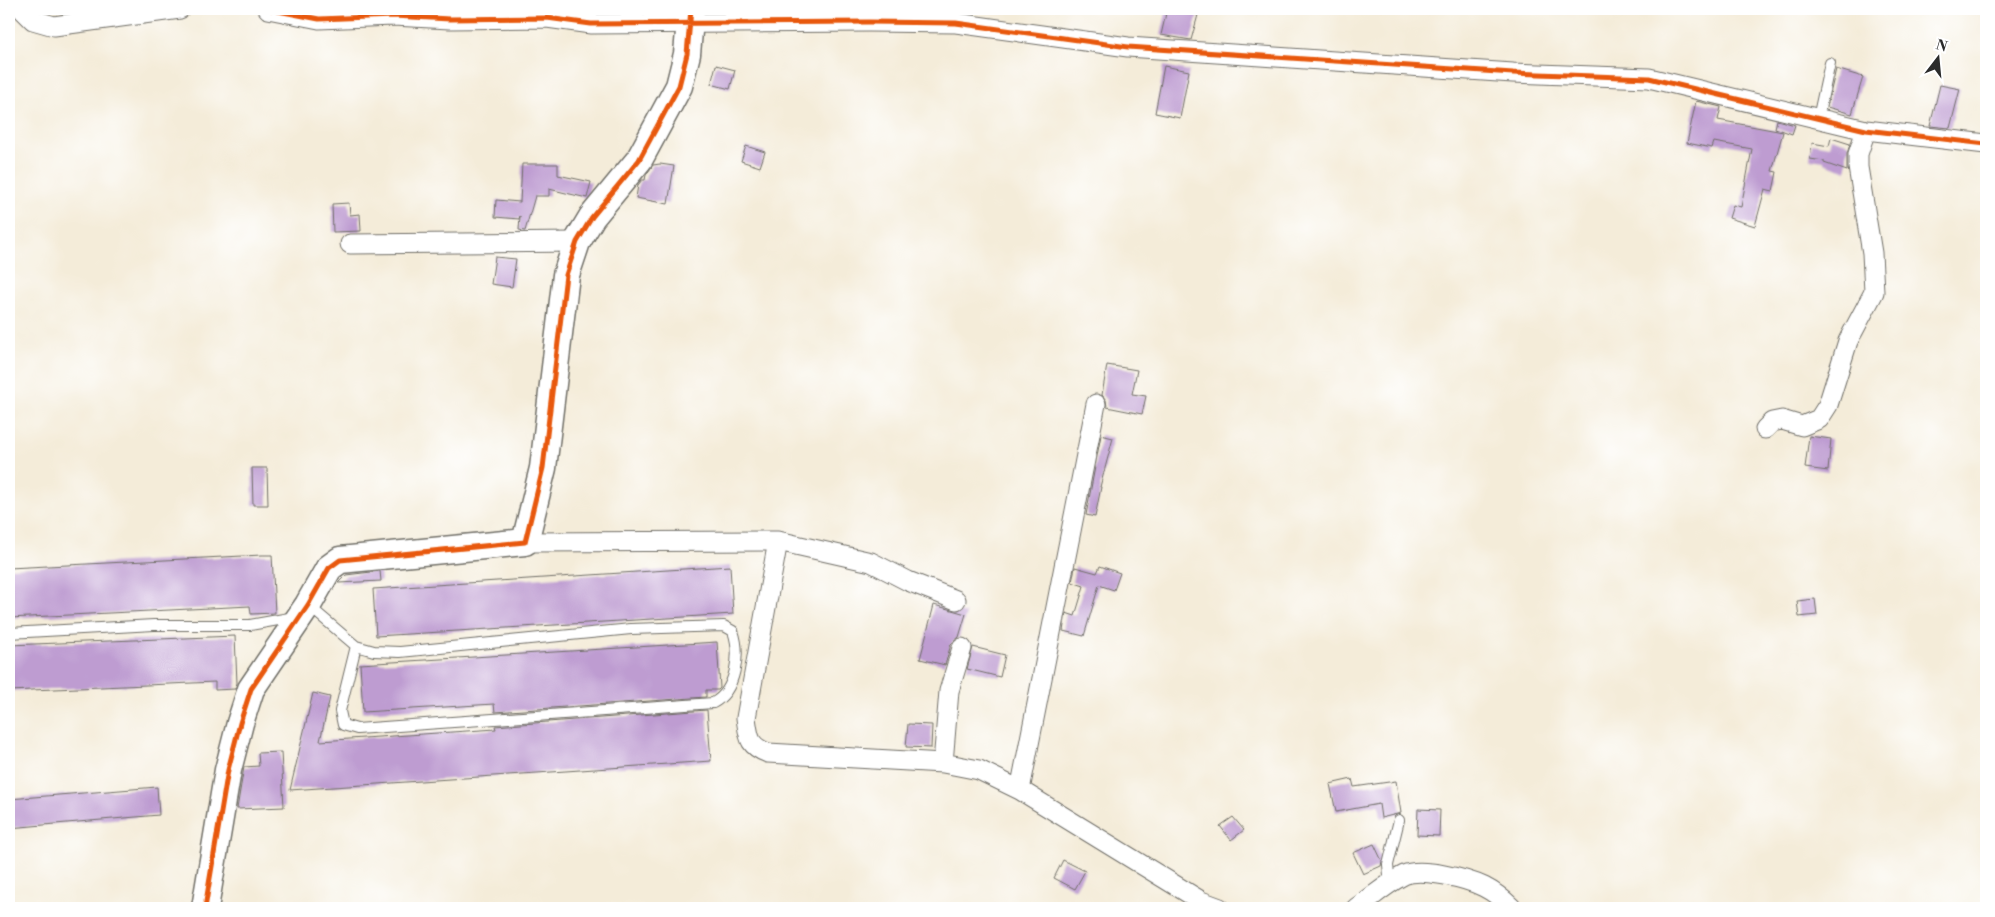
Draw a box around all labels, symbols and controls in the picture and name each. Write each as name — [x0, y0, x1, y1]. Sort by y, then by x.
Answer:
north arrow — [1912, 32, 1962, 82]
text: N — [1934, 36, 1949, 57]

